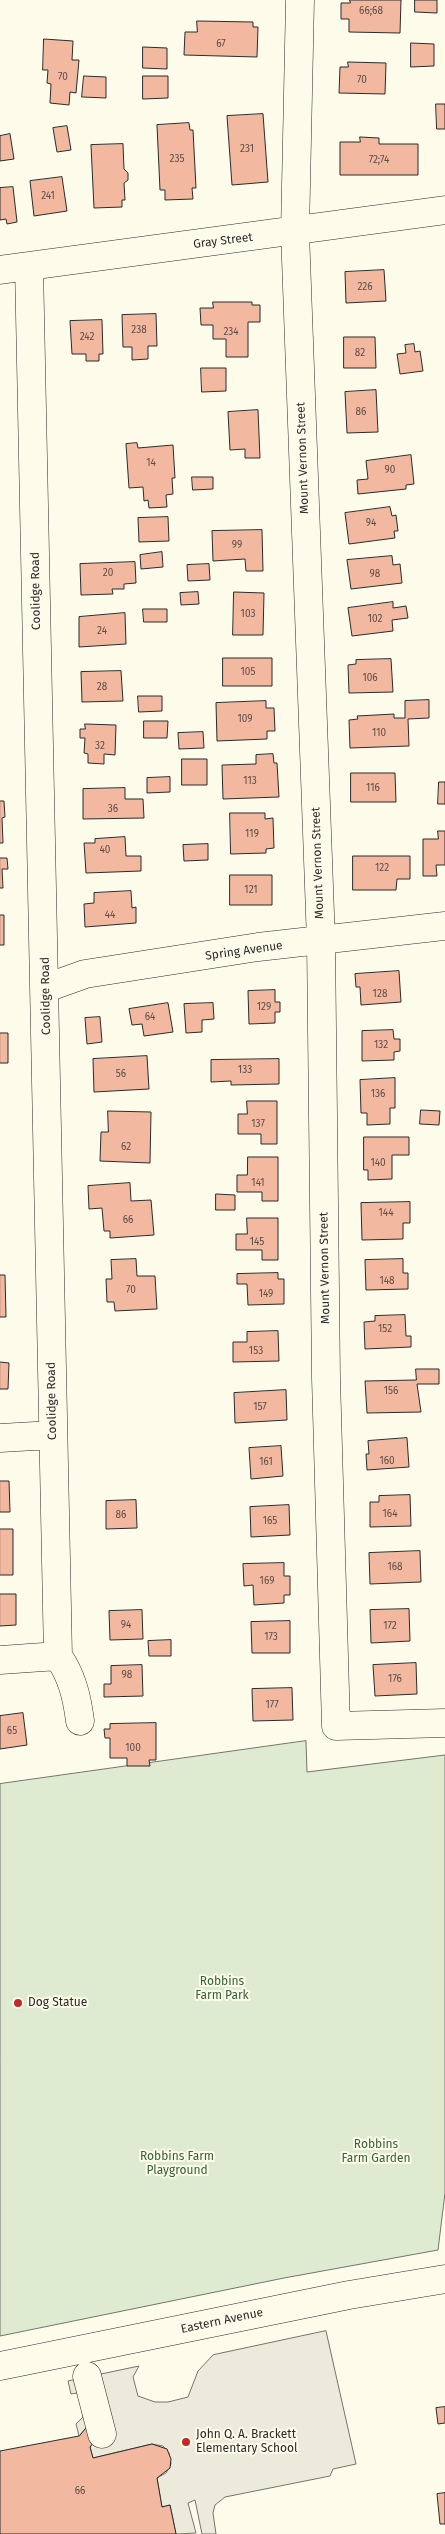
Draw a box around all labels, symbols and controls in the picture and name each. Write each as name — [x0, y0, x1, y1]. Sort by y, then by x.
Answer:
house number: 66;68 — [359, 5, 383, 17]
house number: 67 — [216, 38, 226, 50]
house number: 70 — [58, 71, 68, 83]
house number: 70 — [357, 74, 367, 86]
house number: 231 — [240, 143, 254, 155]
house number: 235 — [170, 153, 184, 165]
house number: 72;74 — [369, 154, 389, 166]
house number: 241 — [41, 190, 55, 202]
street label: Gray Street — [192, 230, 254, 252]
house number: 226 — [357, 281, 373, 293]
house number: 238 — [131, 324, 147, 336]
house number: 234 — [223, 326, 239, 338]
house number: 242 — [80, 331, 94, 343]
house number: 82 — [355, 347, 365, 359]
street label: Mount Vernon Street — [294, 402, 312, 514]
house number: 86 — [356, 406, 366, 418]
house number: 14 — [146, 457, 156, 469]
house number: 90 — [385, 464, 395, 476]
house number: 94 — [366, 517, 376, 529]
house number: 99 — [232, 539, 242, 551]
street label: Coolidge Road — [28, 552, 44, 630]
house number: 20 — [103, 567, 113, 579]
house number: 98 — [370, 568, 380, 580]
house number: 103 — [241, 608, 255, 620]
house number: 102 — [368, 613, 382, 625]
house number: 24 — [97, 625, 107, 637]
house number: 105 — [241, 666, 255, 678]
house number: 106 — [362, 672, 378, 684]
house number: 28 — [97, 681, 107, 693]
house number: 109 — [237, 713, 253, 725]
house number: 110 — [372, 727, 386, 739]
house number: 32 — [95, 740, 105, 752]
house number: 113 — [243, 775, 257, 787]
house number: 116 — [366, 782, 380, 794]
house number: 36 — [108, 803, 118, 815]
street label: Mount Vernon Street — [309, 807, 327, 919]
house number: 119 — [245, 828, 259, 840]
house number: 40 — [100, 844, 110, 856]
house number: 122 — [375, 862, 389, 874]
house number: 121 — [244, 884, 258, 896]
house number: 44 — [105, 909, 115, 921]
street label: Spring Avenue — [204, 938, 284, 964]
street label: Coolidge Road — [38, 957, 54, 1035]
house number: 128 — [373, 988, 387, 1000]
house number: 129 — [257, 1001, 271, 1013]
house number: 64 — [145, 1011, 155, 1023]
house number: 132 — [374, 1039, 388, 1051]
house number: 133 — [238, 1064, 252, 1076]
house number: 56 — [116, 1068, 126, 1080]
house number: 136 — [371, 1088, 385, 1100]
house number: 137 — [251, 1118, 265, 1130]
house number: 62 — [121, 1141, 131, 1153]
house number: 140 — [370, 1157, 386, 1169]
house number: 141 — [251, 1177, 265, 1189]
house number: 144 — [379, 1207, 393, 1219]
street label: Mount Vernon Street — [317, 1212, 333, 1324]
house number: 66 — [123, 1214, 133, 1226]
house number: 145 — [250, 1236, 264, 1248]
house number: 148 — [379, 1275, 395, 1287]
house number: 70 — [126, 1284, 136, 1296]
house number: 149 — [259, 1288, 273, 1300]
house number: 152 — [378, 1323, 392, 1335]
house number: 153 — [249, 1345, 263, 1357]
street label: Coolidge Road — [44, 1362, 60, 1440]
house number: 156 — [384, 1385, 398, 1397]
house number: 157 — [253, 1401, 267, 1413]
house number: 160 — [379, 1455, 395, 1467]
house number: 161 — [259, 1456, 273, 1468]
house number: 164 — [383, 1508, 397, 1520]
house number: 86 — [116, 1509, 126, 1521]
house number: 165 — [263, 1515, 277, 1527]
house number: 168 — [387, 1561, 403, 1573]
house number: 169 — [260, 1575, 274, 1587]
house number: 94 — [121, 1619, 131, 1631]
house number: 172 — [383, 1620, 397, 1632]
house number: 173 — [264, 1631, 278, 1643]
house number: 98 — [122, 1669, 132, 1681]
house number: 176 — [388, 1673, 402, 1685]
house number: 177 — [265, 1699, 279, 1711]
house number: 65 — [7, 1725, 17, 1737]
house number: 100 — [125, 1742, 141, 1754]
park label: Robbins Farm Park — [195, 1975, 249, 2003]
place label: Dog Statue — [28, 1996, 87, 2010]
marker: Dog Statue — [12, 1997, 24, 2009]
park label: Robbins Farm Garden — [342, 2138, 410, 2166]
park label: Robbins Farm Playground — [140, 2150, 214, 2178]
street label: Eastern Avenue — [180, 2305, 264, 2337]
place label: John Q. A. Brackett Elementary School — [196, 2428, 298, 2456]
marker: John Q. A. Brackett Elementary School — [180, 2436, 192, 2448]
house number: 66 — [75, 2485, 85, 2497]

